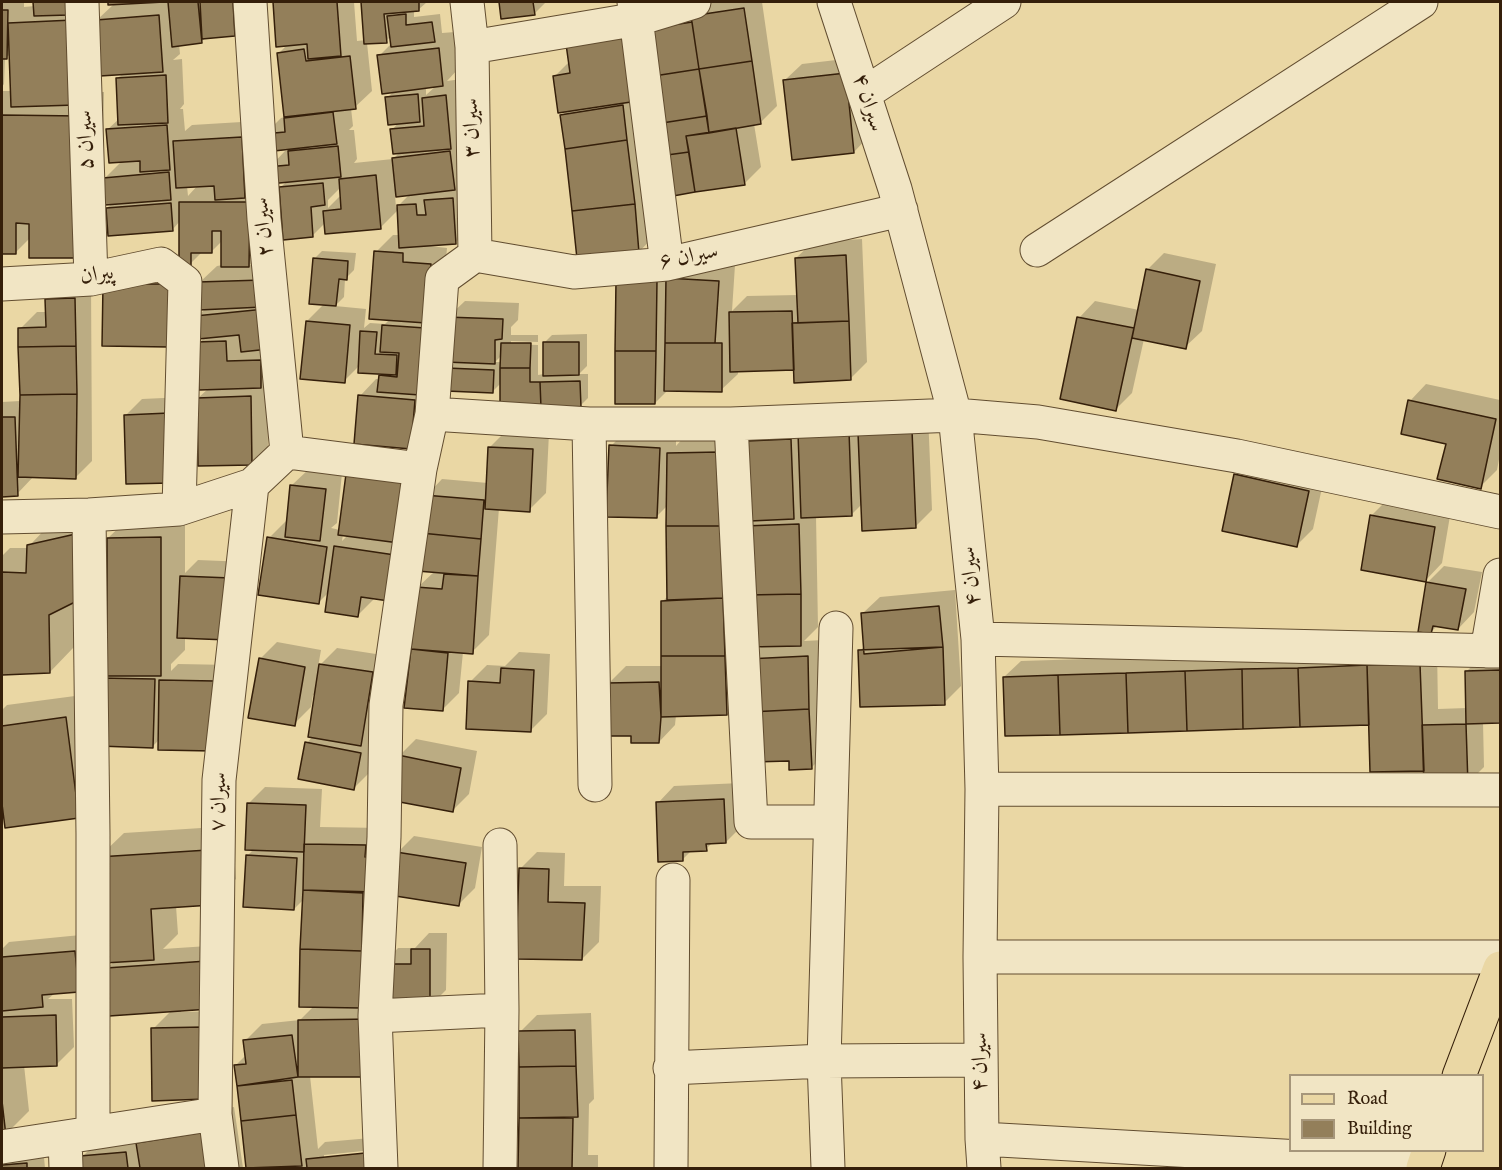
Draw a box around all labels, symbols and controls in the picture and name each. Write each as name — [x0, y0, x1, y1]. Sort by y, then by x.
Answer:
street label: سیران ۴ — [845, 71, 889, 135]
street label: سیران ۳ — [459, 98, 487, 158]
street label: سیران ۵ — [73, 110, 101, 170]
street label: سیران ۲ — [249, 196, 281, 258]
street label: سیران ۶ — [657, 239, 721, 277]
street label: پیران — [78, 260, 116, 292]
street label: سیران ۴ — [956, 545, 988, 607]
street label: سیران ۷ — [206, 772, 234, 832]
street label: سیران ۴ — [968, 1032, 994, 1092]
legend — [1289, 1074, 1484, 1152]
text: Road — [1347, 1088, 1388, 1111]
text: Building — [1347, 1118, 1412, 1141]

